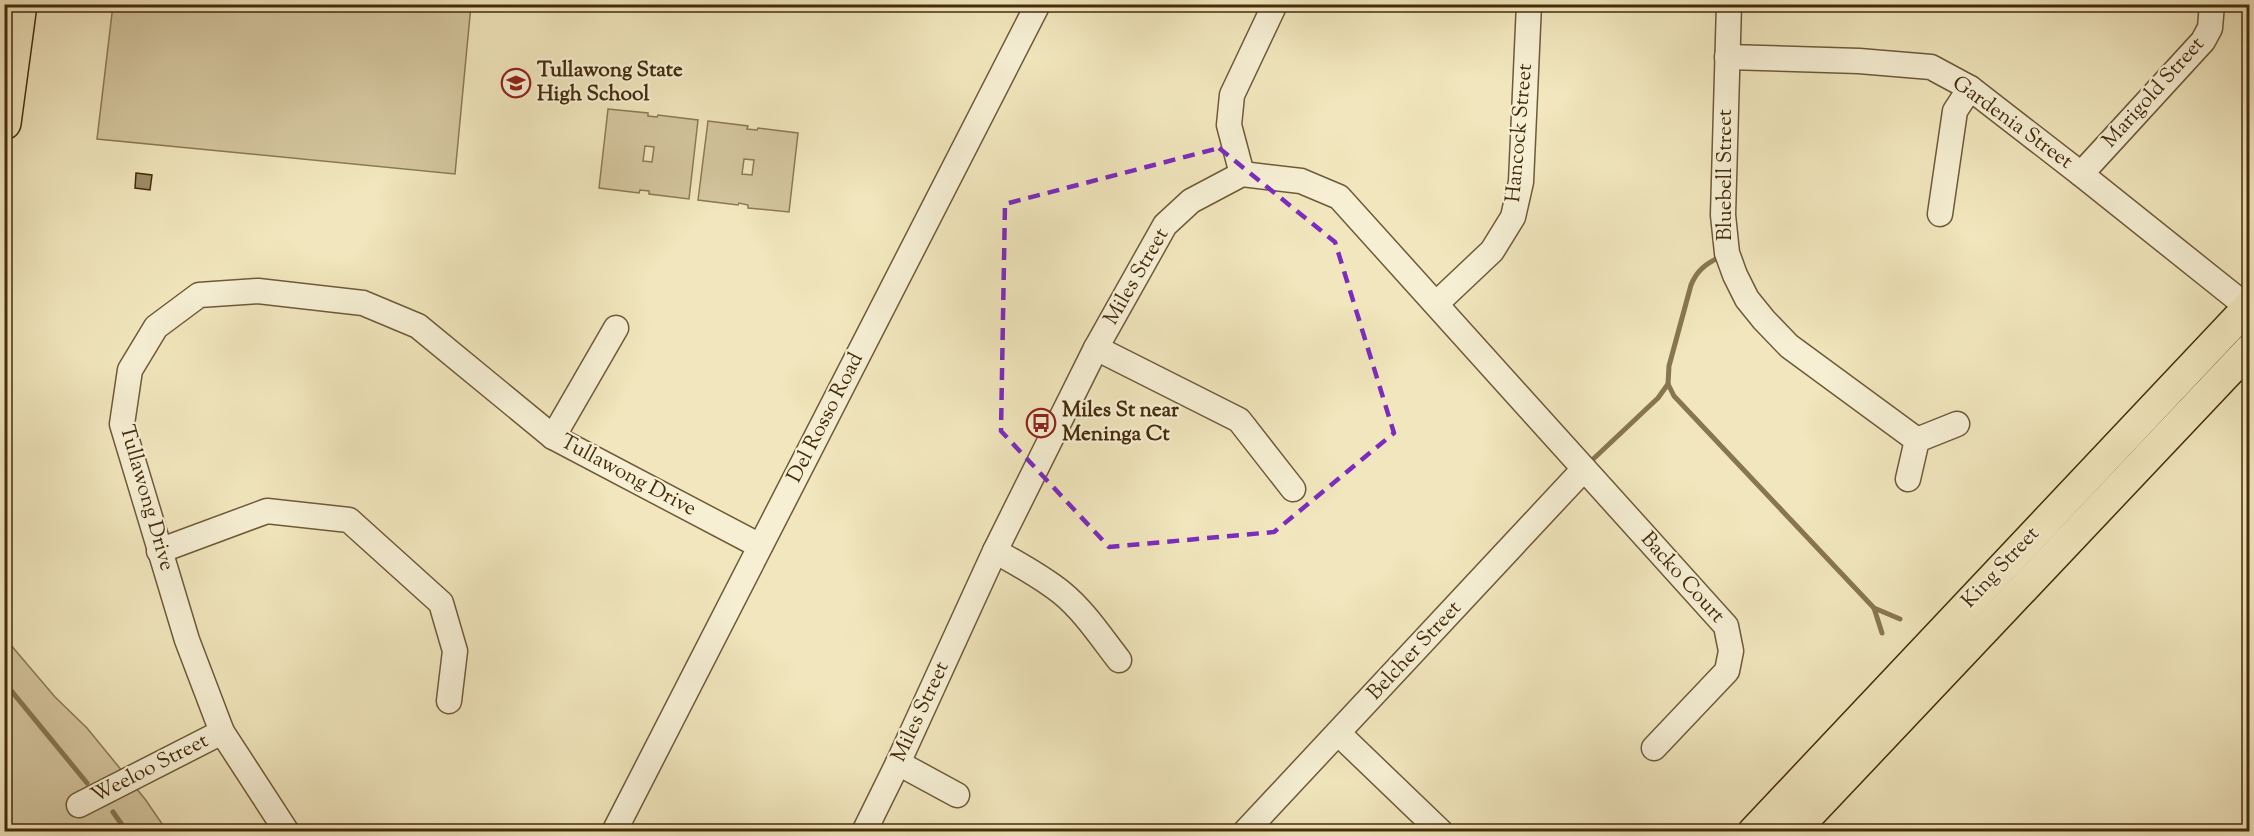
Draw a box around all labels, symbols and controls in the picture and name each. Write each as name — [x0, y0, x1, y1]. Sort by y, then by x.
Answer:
street label: Marigold Street — [2096, 31, 2212, 155]
place label: Tullawong State High School — [537, 56, 683, 110]
street label: Hancock Street — [1499, 62, 1541, 204]
school or university icon: Tullawong State High School — [500, 67, 532, 99]
street label: Gardenia Street — [1945, 69, 2079, 177]
street label: Bluebell Street — [1711, 109, 1741, 241]
street label: Miles Street — [1097, 223, 1177, 331]
street label: Del Rosso Road — [780, 348, 872, 488]
place label: Miles St near Meninga Ct — [1062, 396, 1179, 450]
bus stop icon: Miles St near Meninga Ct — [1025, 407, 1057, 439]
street label: Tullawong Drive — [111, 422, 181, 574]
street label: Tullawong Drive — [555, 428, 701, 524]
street label: King Street — [1955, 520, 2047, 616]
street label: Backo Court — [1633, 526, 1731, 630]
street label: Belcher Street — [1361, 595, 1469, 707]
street label: Miles Street — [885, 657, 957, 767]
street label: Weeloo Street — [86, 727, 214, 811]

